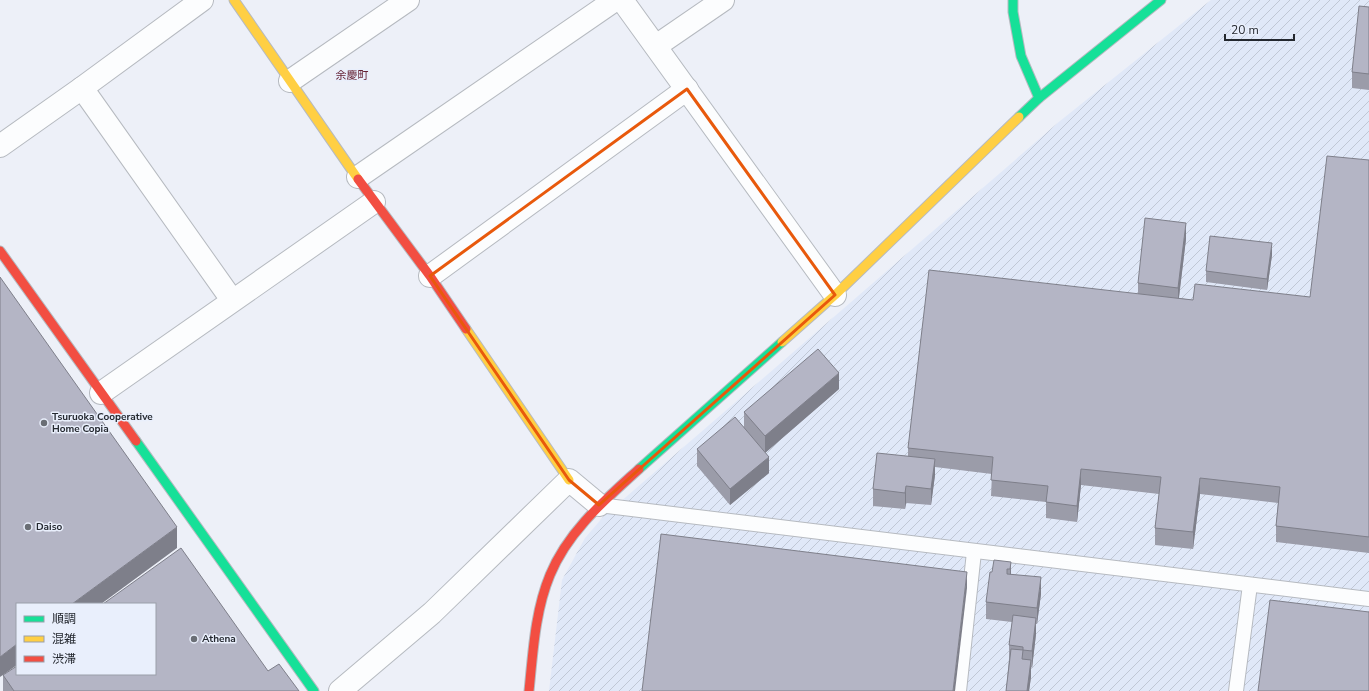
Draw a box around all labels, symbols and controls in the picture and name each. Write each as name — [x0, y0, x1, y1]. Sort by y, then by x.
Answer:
scale bar — [1225, 16, 1294, 42]
text: 20 m — [1231, 22, 1259, 38]
district label: 余慶町 — [336, 68, 369, 83]
place label: Tsuruoka Cooperative Home Copia — [52, 410, 153, 436]
marker: Tsuruoka Cooperative Home Copia — [39, 418, 49, 428]
place label: Daiso — [36, 520, 63, 534]
marker: Daiso — [23, 522, 33, 532]
legend — [16, 603, 156, 675]
text: 順調 — [52, 611, 76, 627]
text: 混雑 — [52, 631, 76, 647]
place label: Athena — [202, 632, 236, 646]
marker: Athena — [189, 634, 199, 644]
text: 渋滞 — [52, 651, 76, 667]

